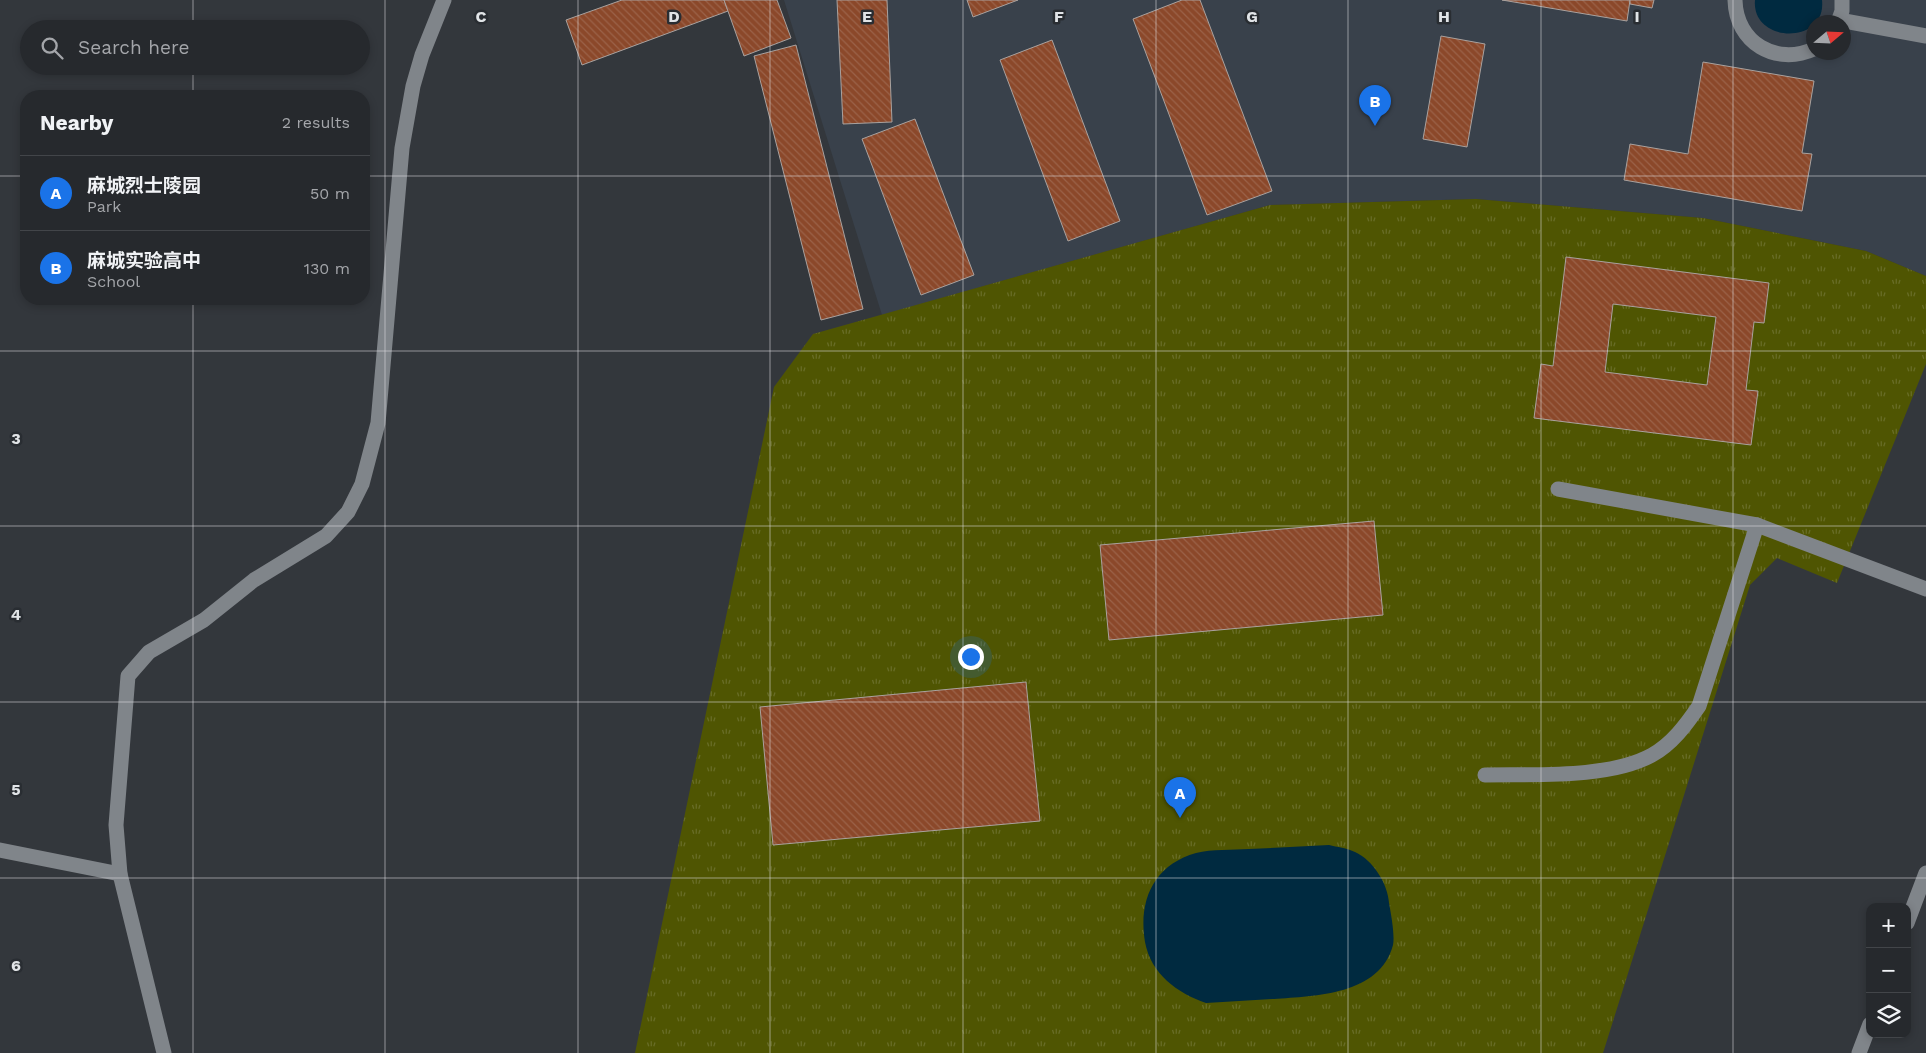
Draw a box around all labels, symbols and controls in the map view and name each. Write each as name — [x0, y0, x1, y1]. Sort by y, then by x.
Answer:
text: C — [476, 7, 487, 26]
text: D — [668, 7, 680, 26]
text: E — [862, 7, 872, 26]
text: F — [1054, 7, 1064, 26]
text: G — [1246, 7, 1258, 26]
text: H — [1438, 7, 1450, 26]
text: I — [1634, 7, 1640, 26]
north arrow — [1806, 15, 1851, 60]
search box — [20, 20, 370, 75]
icon: search — [38, 34, 66, 62]
text: Search here — [78, 36, 189, 59]
pin: B — [1359, 85, 1391, 126]
text: Nearby — [40, 110, 113, 135]
text: 2 results — [282, 113, 350, 132]
text: 麻城烈士陵园 — [87, 174, 201, 197]
text: A — [51, 184, 61, 203]
text: 50 m — [310, 184, 350, 203]
text: Park — [87, 197, 121, 216]
text: 麻城实验高中 — [87, 249, 201, 272]
text: B — [51, 259, 61, 278]
text: 130 m — [304, 259, 350, 278]
text: School — [87, 272, 140, 291]
text: 3 — [11, 429, 21, 448]
text: 4 — [11, 605, 21, 624]
your location — [958, 644, 984, 670]
pin: A — [1164, 777, 1196, 818]
text: 5 — [11, 780, 21, 799]
map controls — [1866, 903, 1911, 1038]
button: + — [1866, 903, 1911, 948]
button: − — [1866, 948, 1911, 993]
text: 6 — [11, 956, 21, 975]
button: layers — [1866, 993, 1911, 1038]

